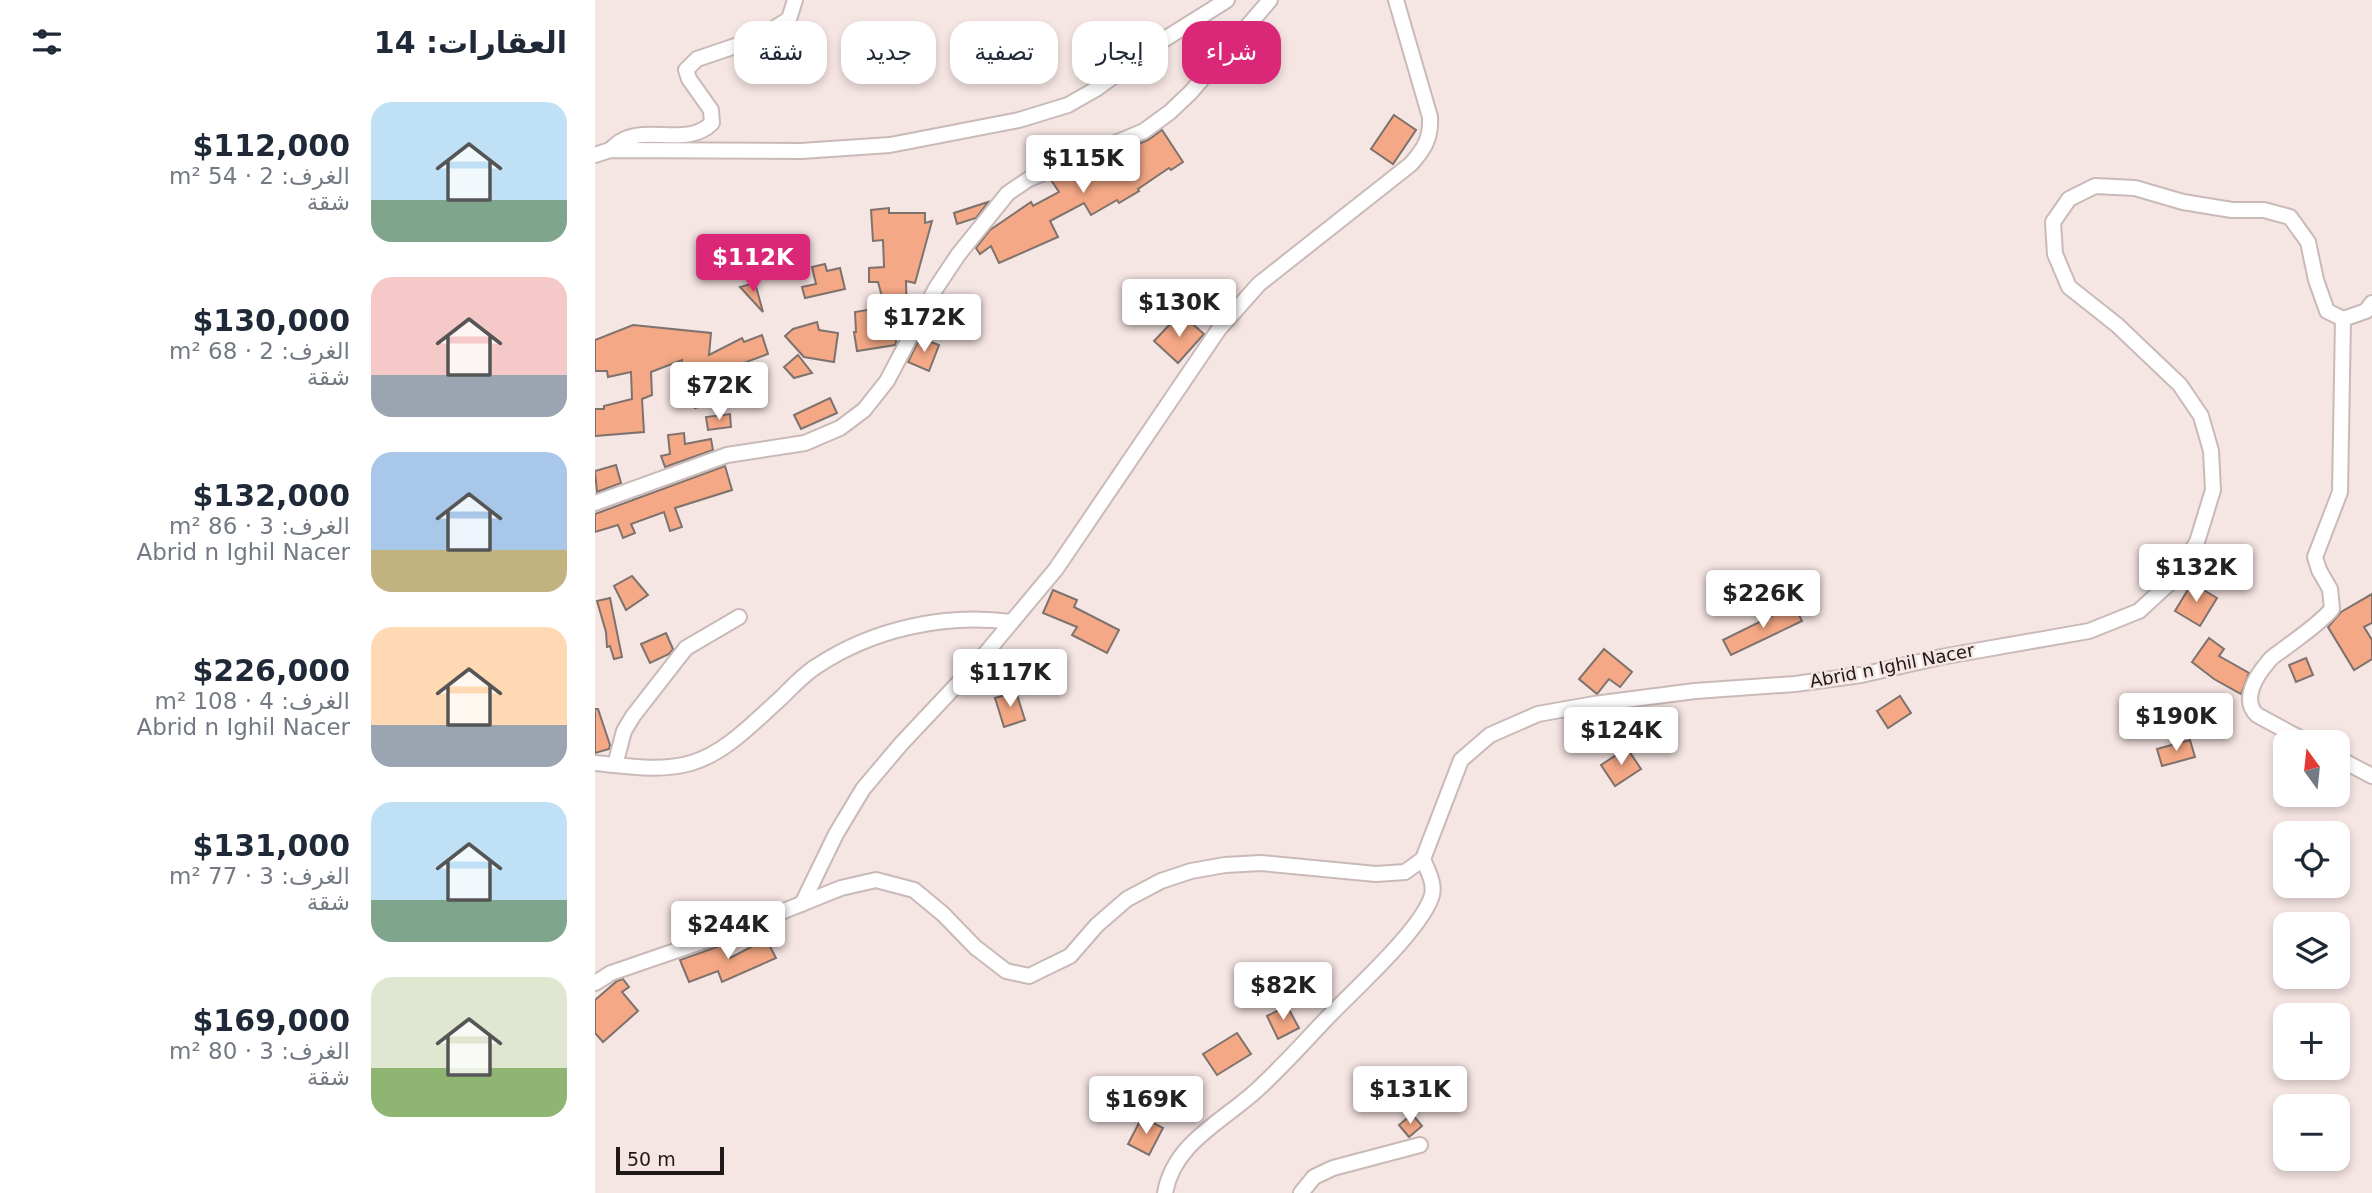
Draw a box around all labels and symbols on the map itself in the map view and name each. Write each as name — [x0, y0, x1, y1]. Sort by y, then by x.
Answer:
pin: $115K — [1034, 136, 1132, 195]
pin: $112K — [704, 234, 802, 294]
pin: $130K — [1130, 280, 1228, 339]
pin: $172K — [875, 294, 973, 354]
pin: $72K — [678, 362, 760, 422]
pin: $132K — [2147, 544, 2245, 604]
pin: $226K — [1714, 570, 1812, 630]
street label: Abrid n Ighil Nacer — [1808, 639, 1977, 692]
pin: $117K — [961, 650, 1059, 709]
pin: $190K — [2127, 694, 2225, 753]
pin: $124K — [1572, 708, 1670, 767]
north arrow — [2273, 730, 2350, 807]
pin: $244K — [679, 902, 777, 961]
pin: $82K — [1242, 962, 1324, 1022]
pin: $131K — [1361, 1066, 1459, 1126]
pin: $169K — [1097, 1076, 1195, 1136]
scale bar — [616, 1144, 725, 1176]

